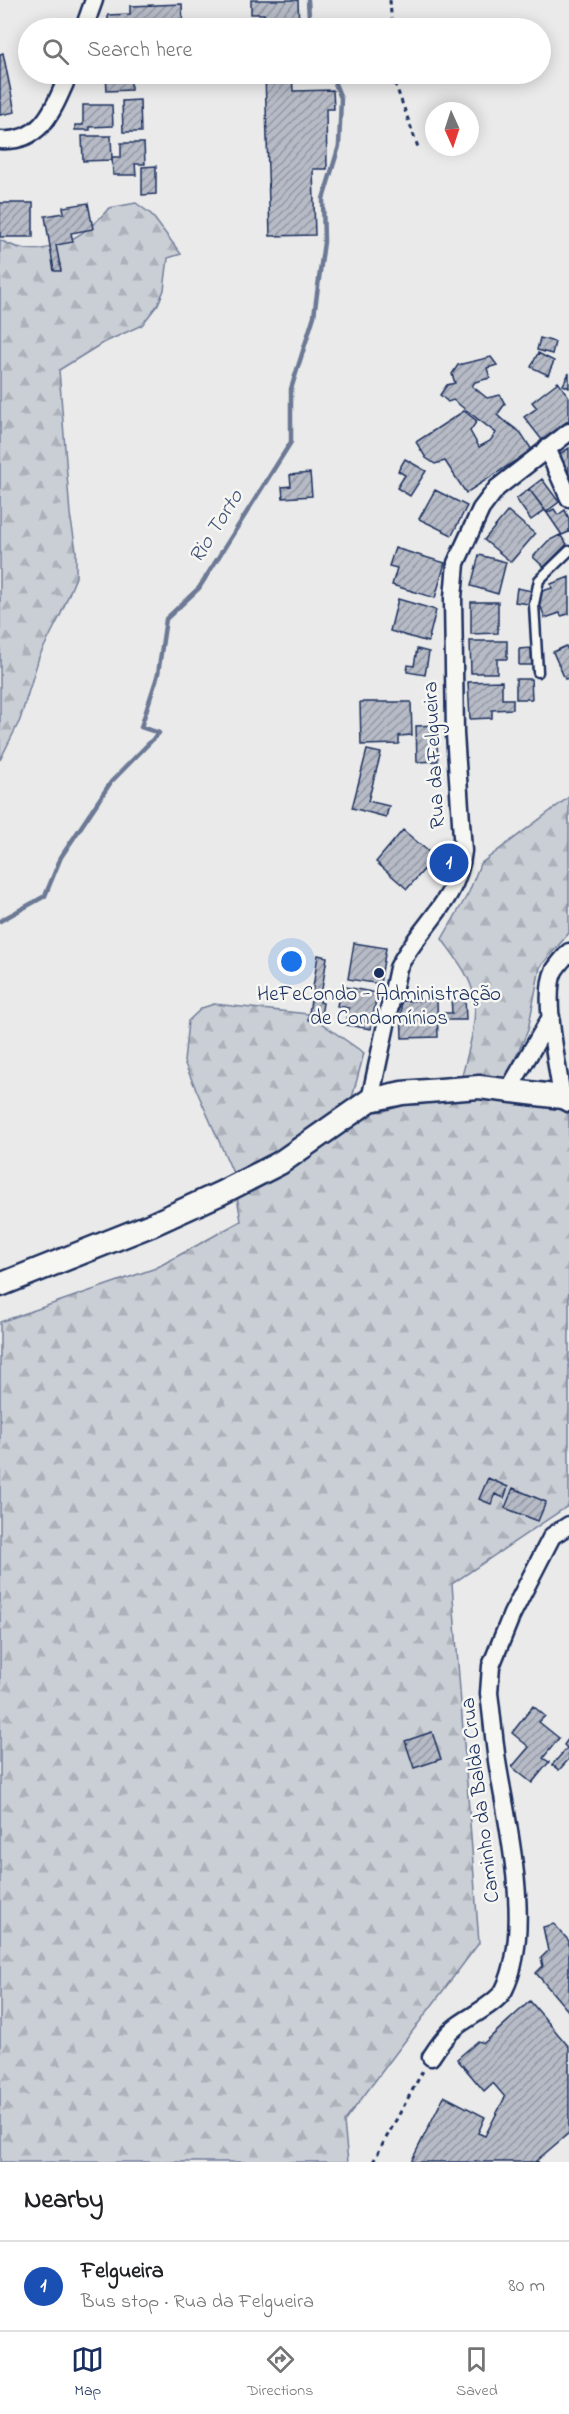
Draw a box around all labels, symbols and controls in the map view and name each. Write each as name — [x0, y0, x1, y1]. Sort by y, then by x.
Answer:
search box — [18, 18, 551, 84]
icon: search — [39, 35, 72, 68]
text: Search here — [87, 35, 192, 67]
north arrow — [425, 102, 479, 156]
water label: Rio Torto — [182, 482, 253, 570]
street label: Rua da Felgueira — [416, 680, 456, 829]
pin: 1 — [430, 840, 468, 886]
your location — [277, 947, 306, 976]
marker: HeFeCondo - Administração de Condomínios — [372, 966, 386, 980]
place label: HeFeCondo - Administração de Condomínios — [257, 980, 501, 1034]
street label: Caminho da Balda Crua — [454, 1696, 508, 1904]
text: Nearby — [24, 2182, 103, 2220]
text: Felgueira — [81, 2256, 164, 2288]
text: 1 — [40, 2272, 47, 2301]
text: 80 m — [508, 2272, 545, 2301]
text: Bus stop · Rua da Felgueira — [81, 2288, 314, 2317]
tab: Map — [71, 2343, 104, 2403]
tab: Directions — [247, 2343, 313, 2403]
tab: Saved — [456, 2343, 498, 2403]

